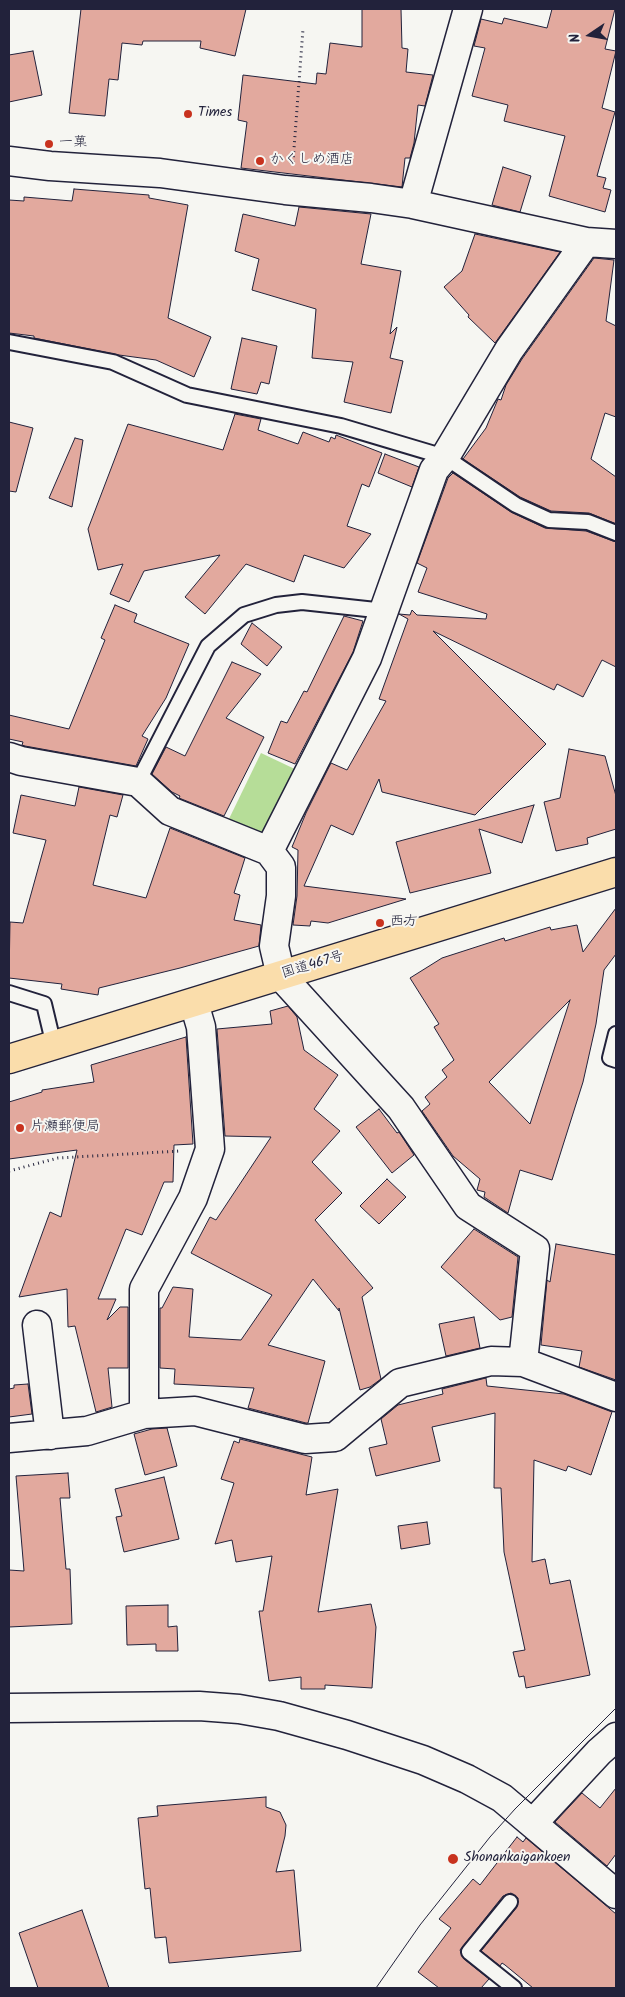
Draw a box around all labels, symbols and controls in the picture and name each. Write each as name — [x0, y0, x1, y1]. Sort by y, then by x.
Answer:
north arrow — [565, 10, 615, 60]
text: N — [564, 32, 587, 45]
place label: Times — [198, 106, 232, 122]
marker: Times — [182, 108, 194, 120]
place label: 一菓 — [59, 136, 87, 152]
marker: 一菓 — [43, 138, 55, 150]
place label: かくしめ酒店 — [270, 153, 354, 169]
marker: かくしめ酒店 — [254, 155, 266, 167]
place label: 西方 — [390, 915, 418, 931]
marker: 西方 — [374, 917, 386, 929]
street label: 国道467号 — [280, 949, 346, 983]
place label: 片瀬郵便局 — [30, 1120, 100, 1136]
marker: 片瀬郵便局 — [14, 1122, 26, 1134]
place label: Shonankaigankoen — [464, 1851, 571, 1867]
marker: Shonankaigankoen — [446, 1852, 460, 1866]

